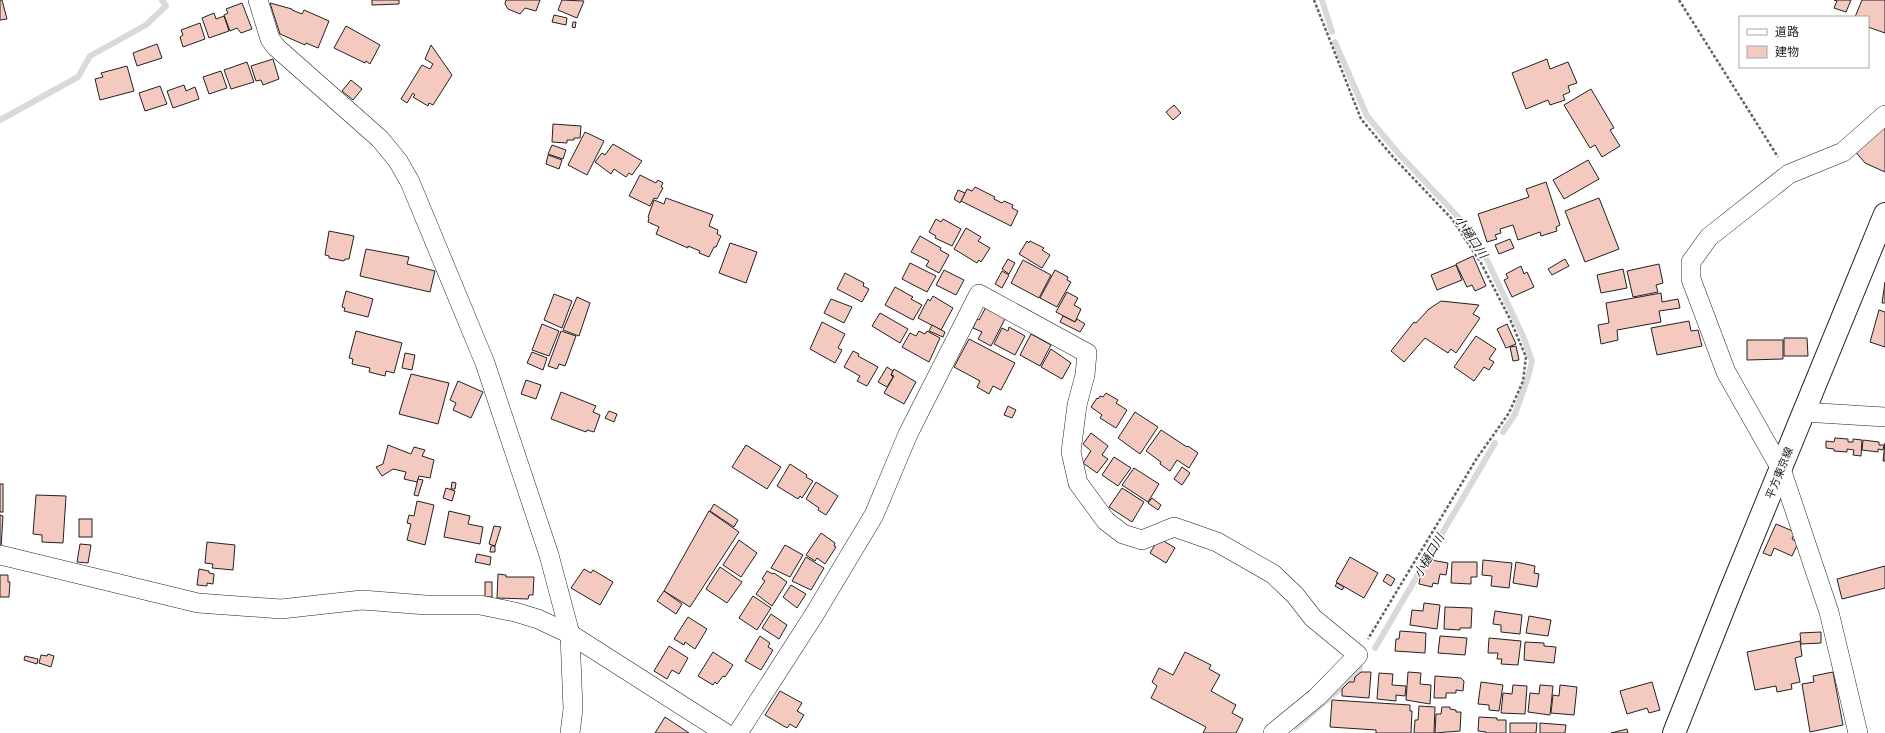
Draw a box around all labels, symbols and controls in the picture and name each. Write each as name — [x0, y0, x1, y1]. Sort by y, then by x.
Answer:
legend — [1739, 16, 1869, 68]
text: 道路 — [1775, 22, 1799, 41]
text: 建物 — [1775, 42, 1799, 61]
water label: 小樋口川 — [1450, 212, 1494, 264]
street label: 平方東京線 — [1761, 445, 1797, 501]
water label: 小樋口川 — [1408, 528, 1450, 581]

